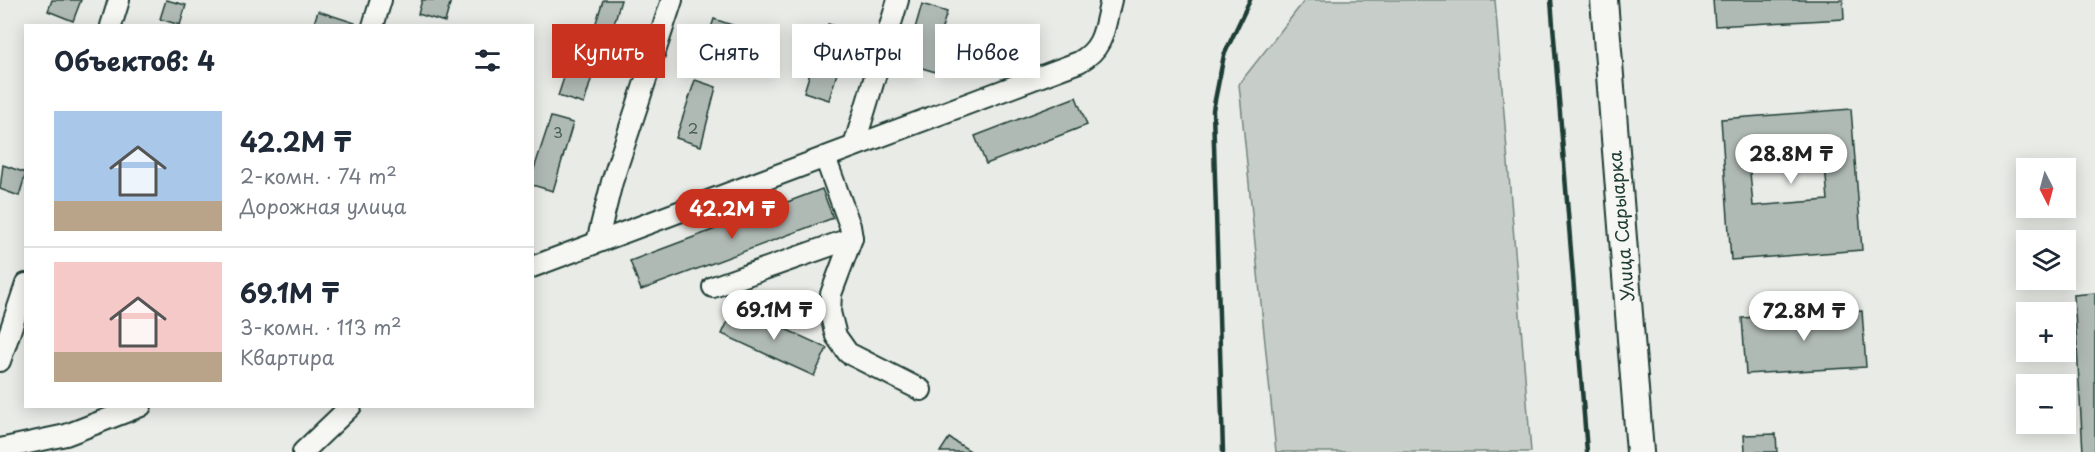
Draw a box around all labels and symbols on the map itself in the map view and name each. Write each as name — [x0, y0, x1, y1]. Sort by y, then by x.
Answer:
house number: 2 — [688, 116, 698, 139]
house number: 3 — [553, 120, 563, 143]
pin: 28.8M ₸ — [1736, 134, 1846, 185]
street label: Улица Сарыарка — [1600, 149, 1641, 303]
north arrow — [2016, 158, 2076, 218]
pin: 42.2M ₸ — [677, 189, 787, 240]
pin: 69.1M ₸ — [719, 290, 829, 341]
pin: 72.8M ₸ — [1749, 291, 1859, 342]

